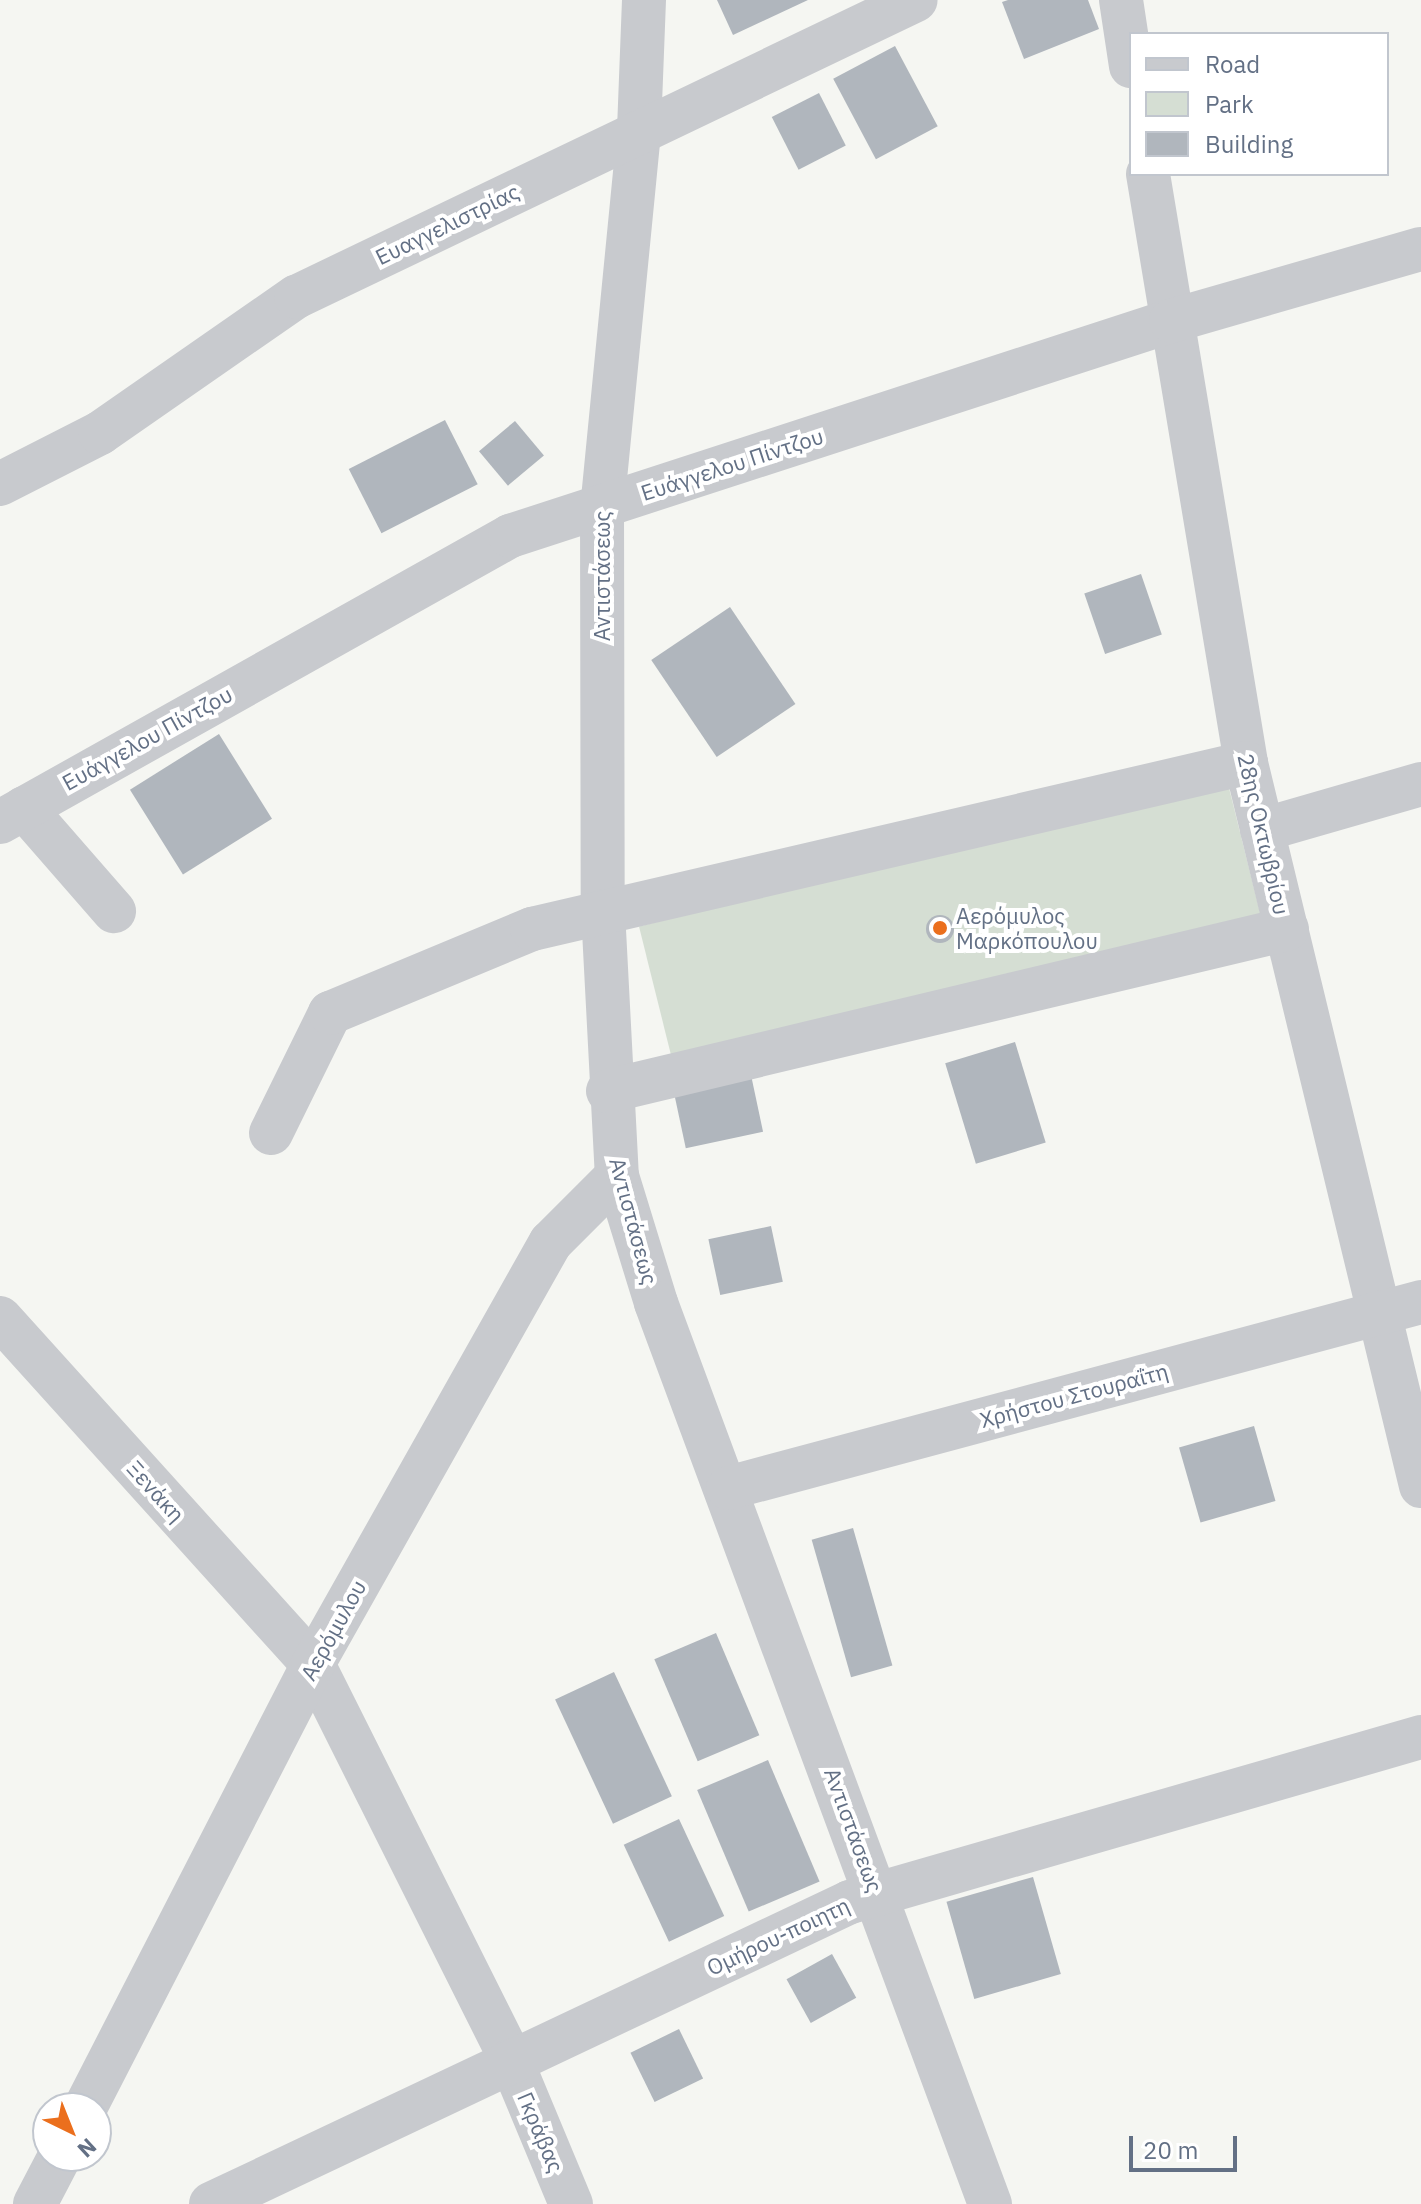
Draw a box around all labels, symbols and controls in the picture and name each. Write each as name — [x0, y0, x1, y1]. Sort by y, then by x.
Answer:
legend — [1129, 32, 1389, 176]
text: Road — [1205, 48, 1260, 80]
text: Park — [1205, 88, 1254, 120]
text: Building — [1205, 128, 1293, 160]
street label: Ευαγγελιστρίας — [371, 178, 523, 270]
street label: Ευάγγελου Πίντζου — [637, 422, 827, 506]
street label: Αντιστάσεως — [589, 511, 615, 641]
street label: Ευάγγελου Πίντζου — [57, 680, 237, 796]
street label: 28ης Οκτωβρίου — [1233, 751, 1295, 917]
place label: Αερόμυλος Μαρκόπουλου — [956, 902, 1098, 954]
marker: Αερόμυλος Μαρκόπουλου — [931, 919, 949, 937]
street label: Αντιστάσεως — [604, 1155, 664, 1287]
street label: Χρήστου Στουραΐτη — [977, 1357, 1171, 1433]
street label: Ξενάκη — [122, 1455, 190, 1527]
street label: Αερόμυλου — [295, 1575, 371, 1685]
street label: Αντιστάσεως — [819, 1764, 889, 1896]
street label: Ομήρου-ποιητη — [702, 1891, 854, 1981]
street label: Γκράβας — [512, 2088, 570, 2176]
north arrow — [32, 2092, 112, 2172]
scale bar — [1133, 2120, 1241, 2170]
text: N — [72, 2132, 103, 2164]
text: 20 m — [1143, 2134, 1198, 2166]

